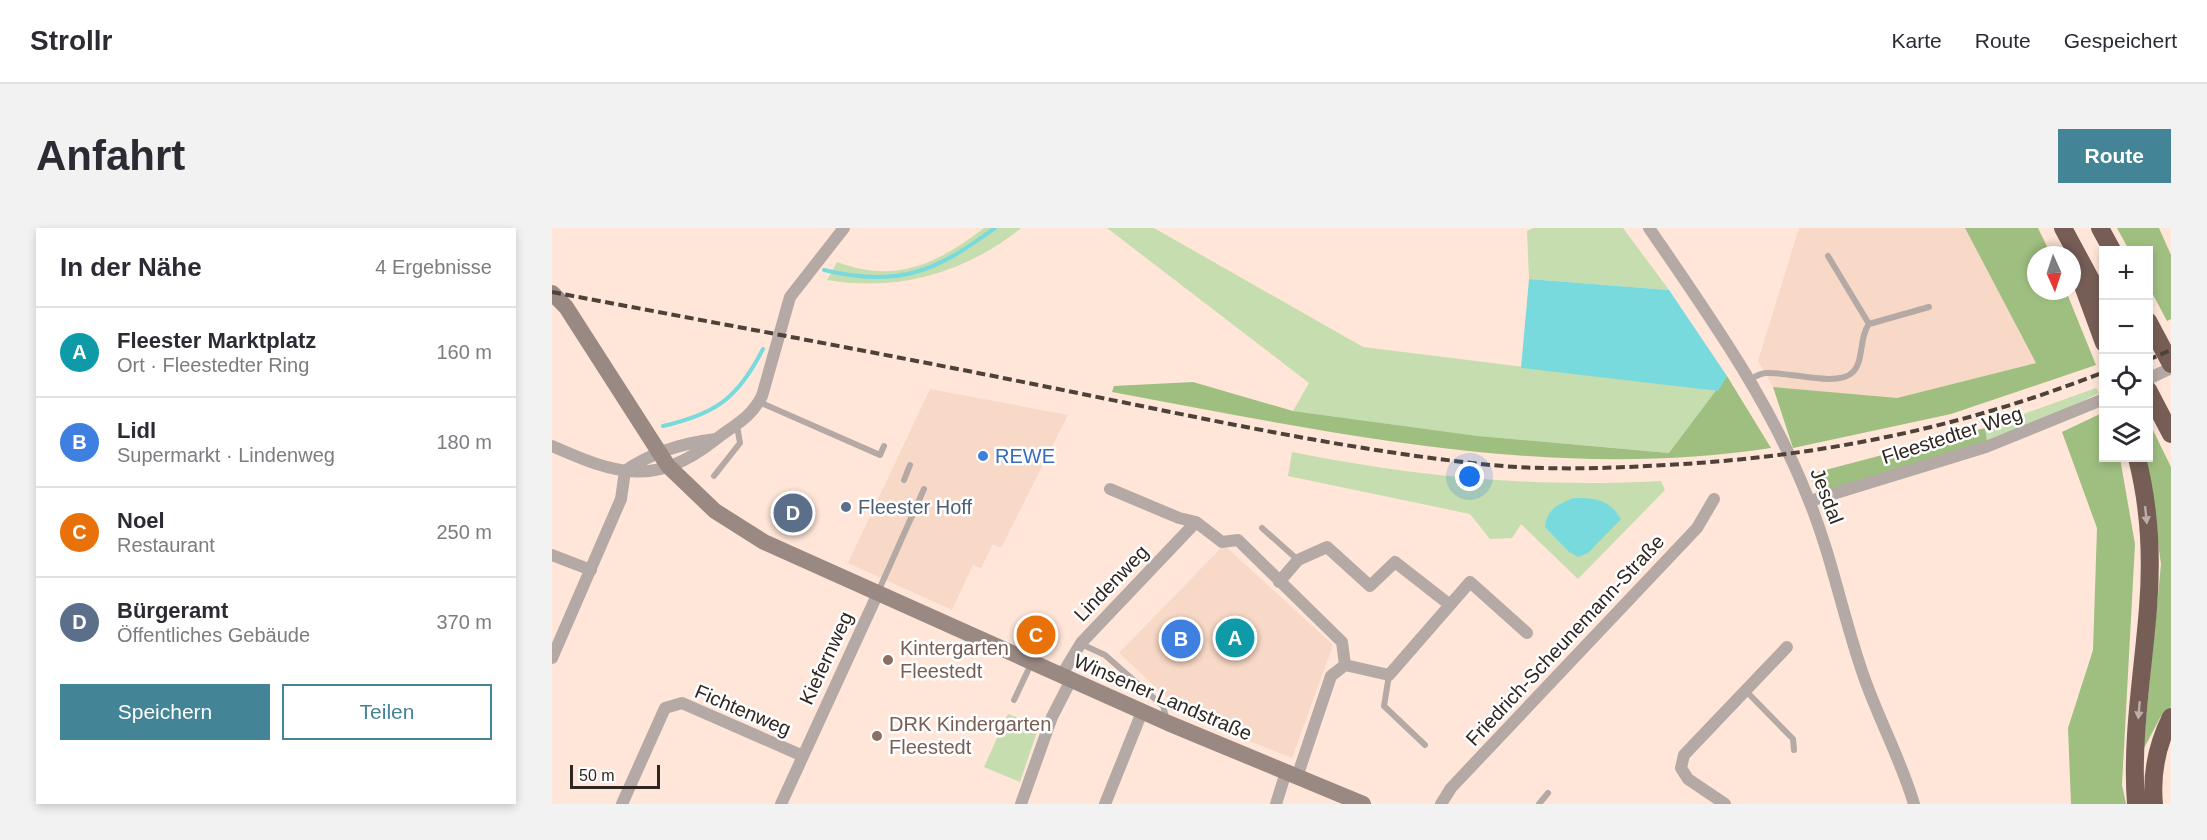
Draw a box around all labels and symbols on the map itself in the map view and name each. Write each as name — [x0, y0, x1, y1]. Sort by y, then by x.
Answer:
north arrow — [2027, 246, 2081, 300]
street label: Fleestedter Weg — [1879, 402, 2025, 468]
place label: REWE — [995, 445, 1055, 467]
marker: REWE — [976, 449, 990, 463]
your location — [1455, 462, 1484, 491]
street label: Jesdal — [1806, 465, 1848, 527]
pin: D — [774, 490, 812, 536]
place label: Fleester Hoff — [858, 496, 973, 518]
marker: Fleester Hoff — [839, 500, 853, 514]
one-way arrow — [2141, 506, 2151, 525]
street label: Friedrich-Scheunemann-Straße — [1461, 530, 1669, 750]
street label: Lindenweg — [1069, 541, 1153, 625]
street label: Kiefernweg — [795, 608, 857, 708]
pin: C — [1016, 612, 1056, 658]
pin: B — [1162, 616, 1200, 662]
pin: A — [1216, 616, 1254, 660]
place label: Kintergarten Fleestedt — [900, 637, 1009, 682]
street label: Winsener Landstraße — [1071, 650, 1255, 744]
marker: Kintergarten Fleestedt — [881, 653, 895, 667]
street label: Fichtenweg — [692, 680, 794, 740]
one-way arrow — [2134, 700, 2143, 719]
place label: DRK Kindergarten Fleestedt — [889, 713, 1051, 758]
marker: DRK Kindergarten Fleestedt — [870, 729, 884, 743]
scale bar — [570, 762, 660, 790]

